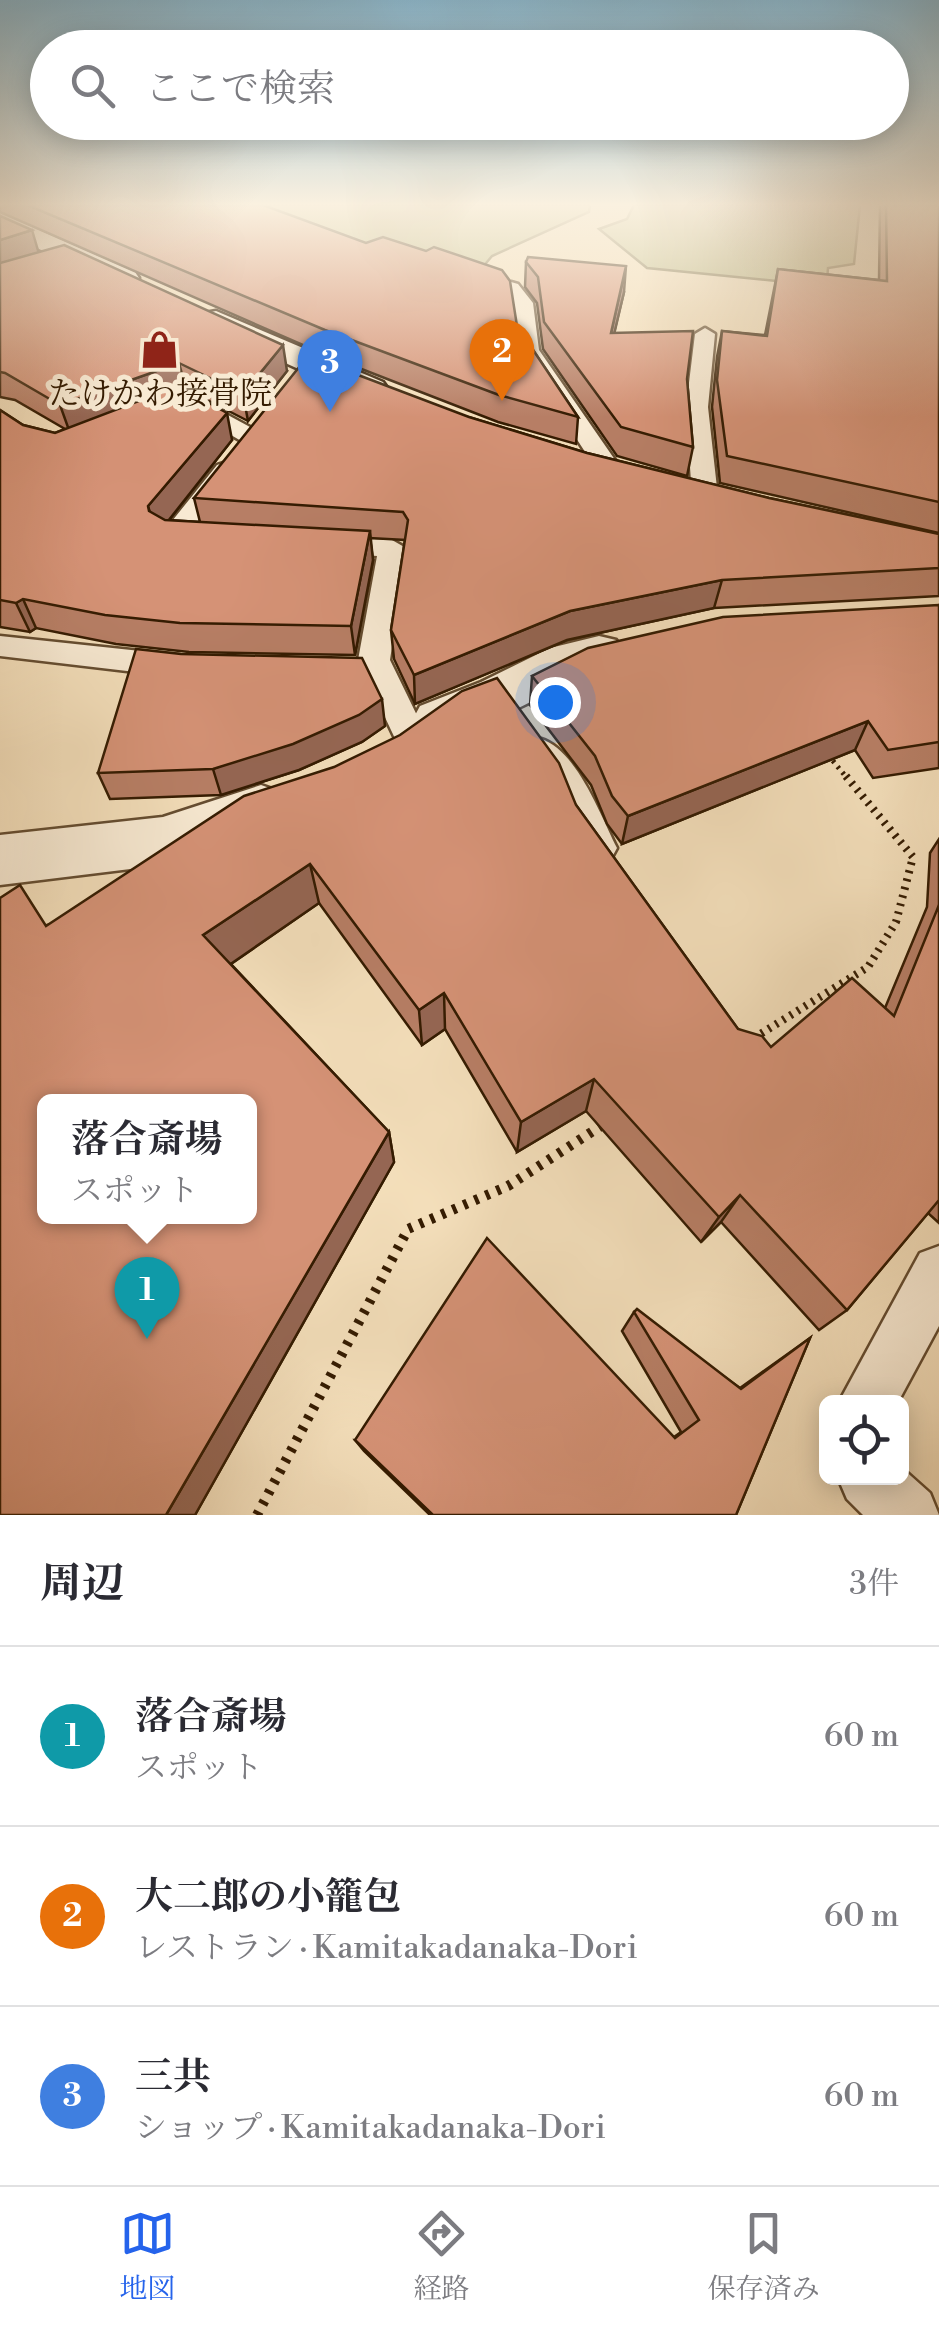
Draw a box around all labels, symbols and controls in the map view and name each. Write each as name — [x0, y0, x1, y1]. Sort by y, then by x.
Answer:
search box — [30, 30, 909, 140]
icon: search — [65, 58, 120, 113]
text: ここで検索 — [145, 66, 335, 113]
pin: 2 — [470, 318, 534, 401]
shop icon: たけかわ接骨院 — [139, 328, 181, 370]
pin: 3 — [298, 330, 362, 412]
place label: たけかわ接骨院 — [48, 374, 272, 414]
your location — [530, 677, 581, 728]
popup — [37, 1094, 257, 1224]
text: 落合斎場 — [71, 1117, 223, 1164]
text: スポット — [71, 1171, 199, 1211]
pin: 1 — [114, 1256, 180, 1339]
map controls — [819, 1395, 909, 1485]
button: locate — [819, 1395, 909, 1485]
text: 周辺 — [40, 1558, 124, 1611]
text: 3件 — [849, 1564, 899, 1604]
text: 落合斎場 — [135, 1694, 287, 1741]
text: 1 — [65, 1716, 80, 1756]
text: 60 m — [824, 1716, 899, 1756]
text: スポット — [135, 1748, 263, 1788]
text: 大二郎の小籠包 — [135, 1874, 401, 1921]
text: 2 — [62, 1896, 83, 1936]
text: 60 m — [824, 1896, 899, 1936]
text: レストラン · Kamitakadanaka-Dori — [135, 1928, 638, 1968]
text: 三共 — [135, 2054, 211, 2101]
text: 3 — [63, 2076, 82, 2116]
text: 60 m — [824, 2076, 899, 2116]
text: ショップ · Kamitakadanaka-Dori — [135, 2108, 606, 2148]
tab: 地図 — [119, 2206, 175, 2307]
tab: 経路 — [413, 2206, 470, 2307]
tab: 保存済み — [708, 2206, 820, 2307]

